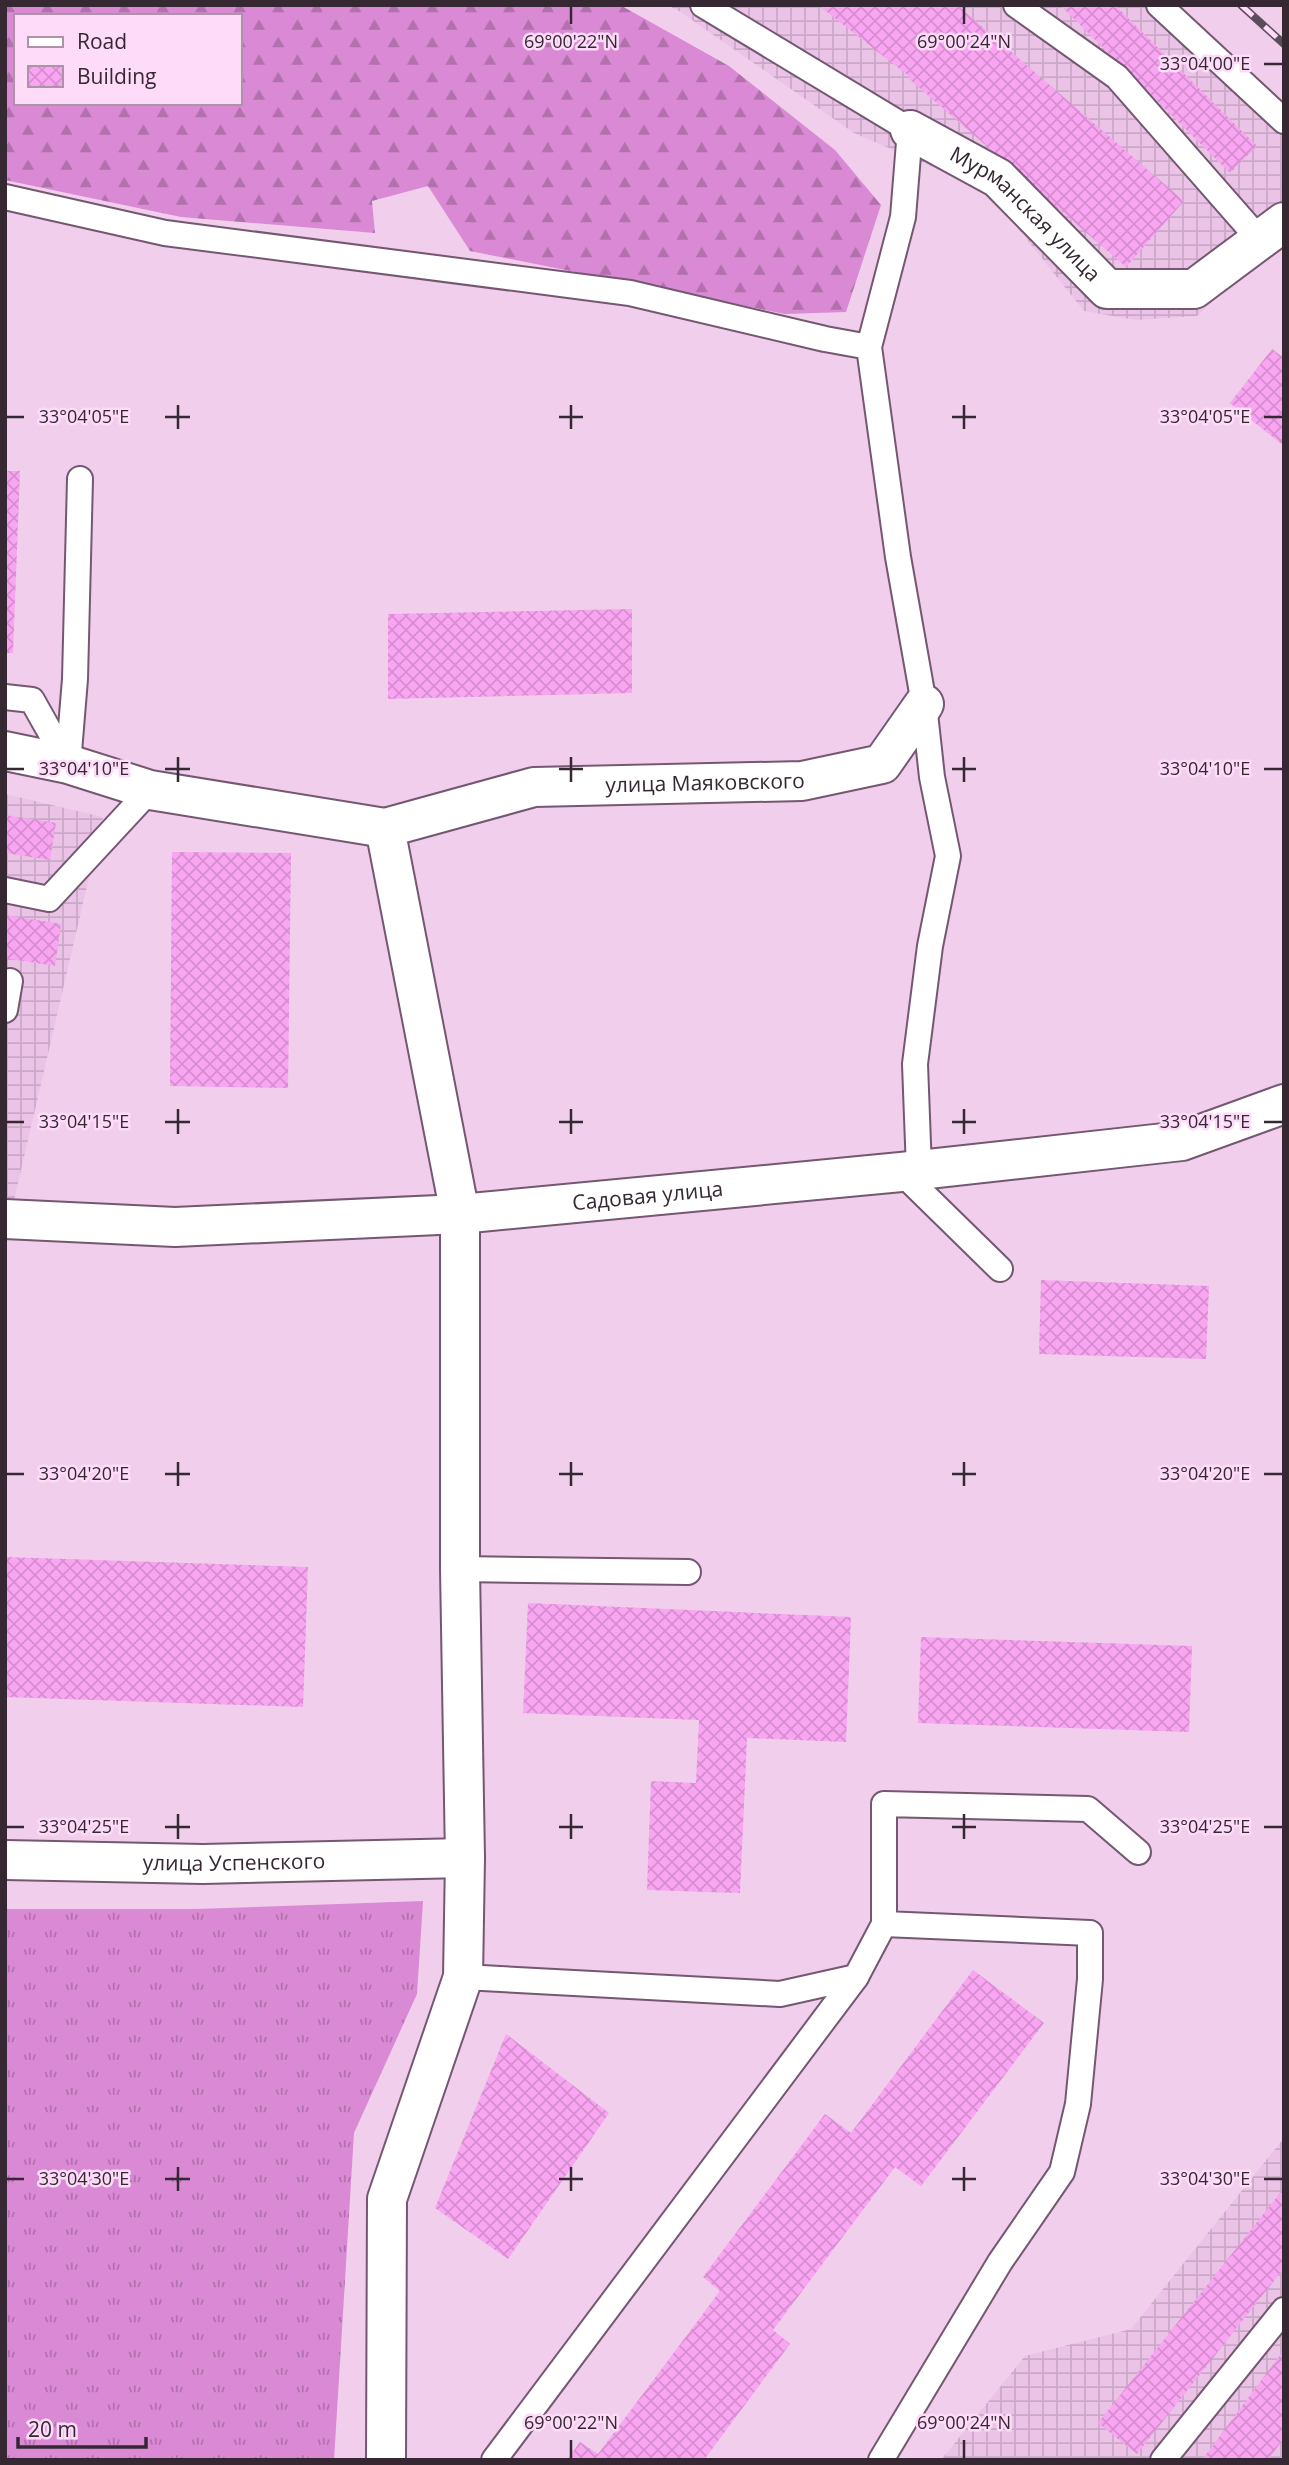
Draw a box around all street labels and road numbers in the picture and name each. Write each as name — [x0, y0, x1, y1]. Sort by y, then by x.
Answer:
street label: Мурманская улица — [945, 140, 1107, 287]
street label: улица Маяковского — [605, 766, 805, 798]
street label: Садовая улица — [571, 1174, 724, 1216]
street label: улица Успенского — [142, 1846, 326, 1877]

